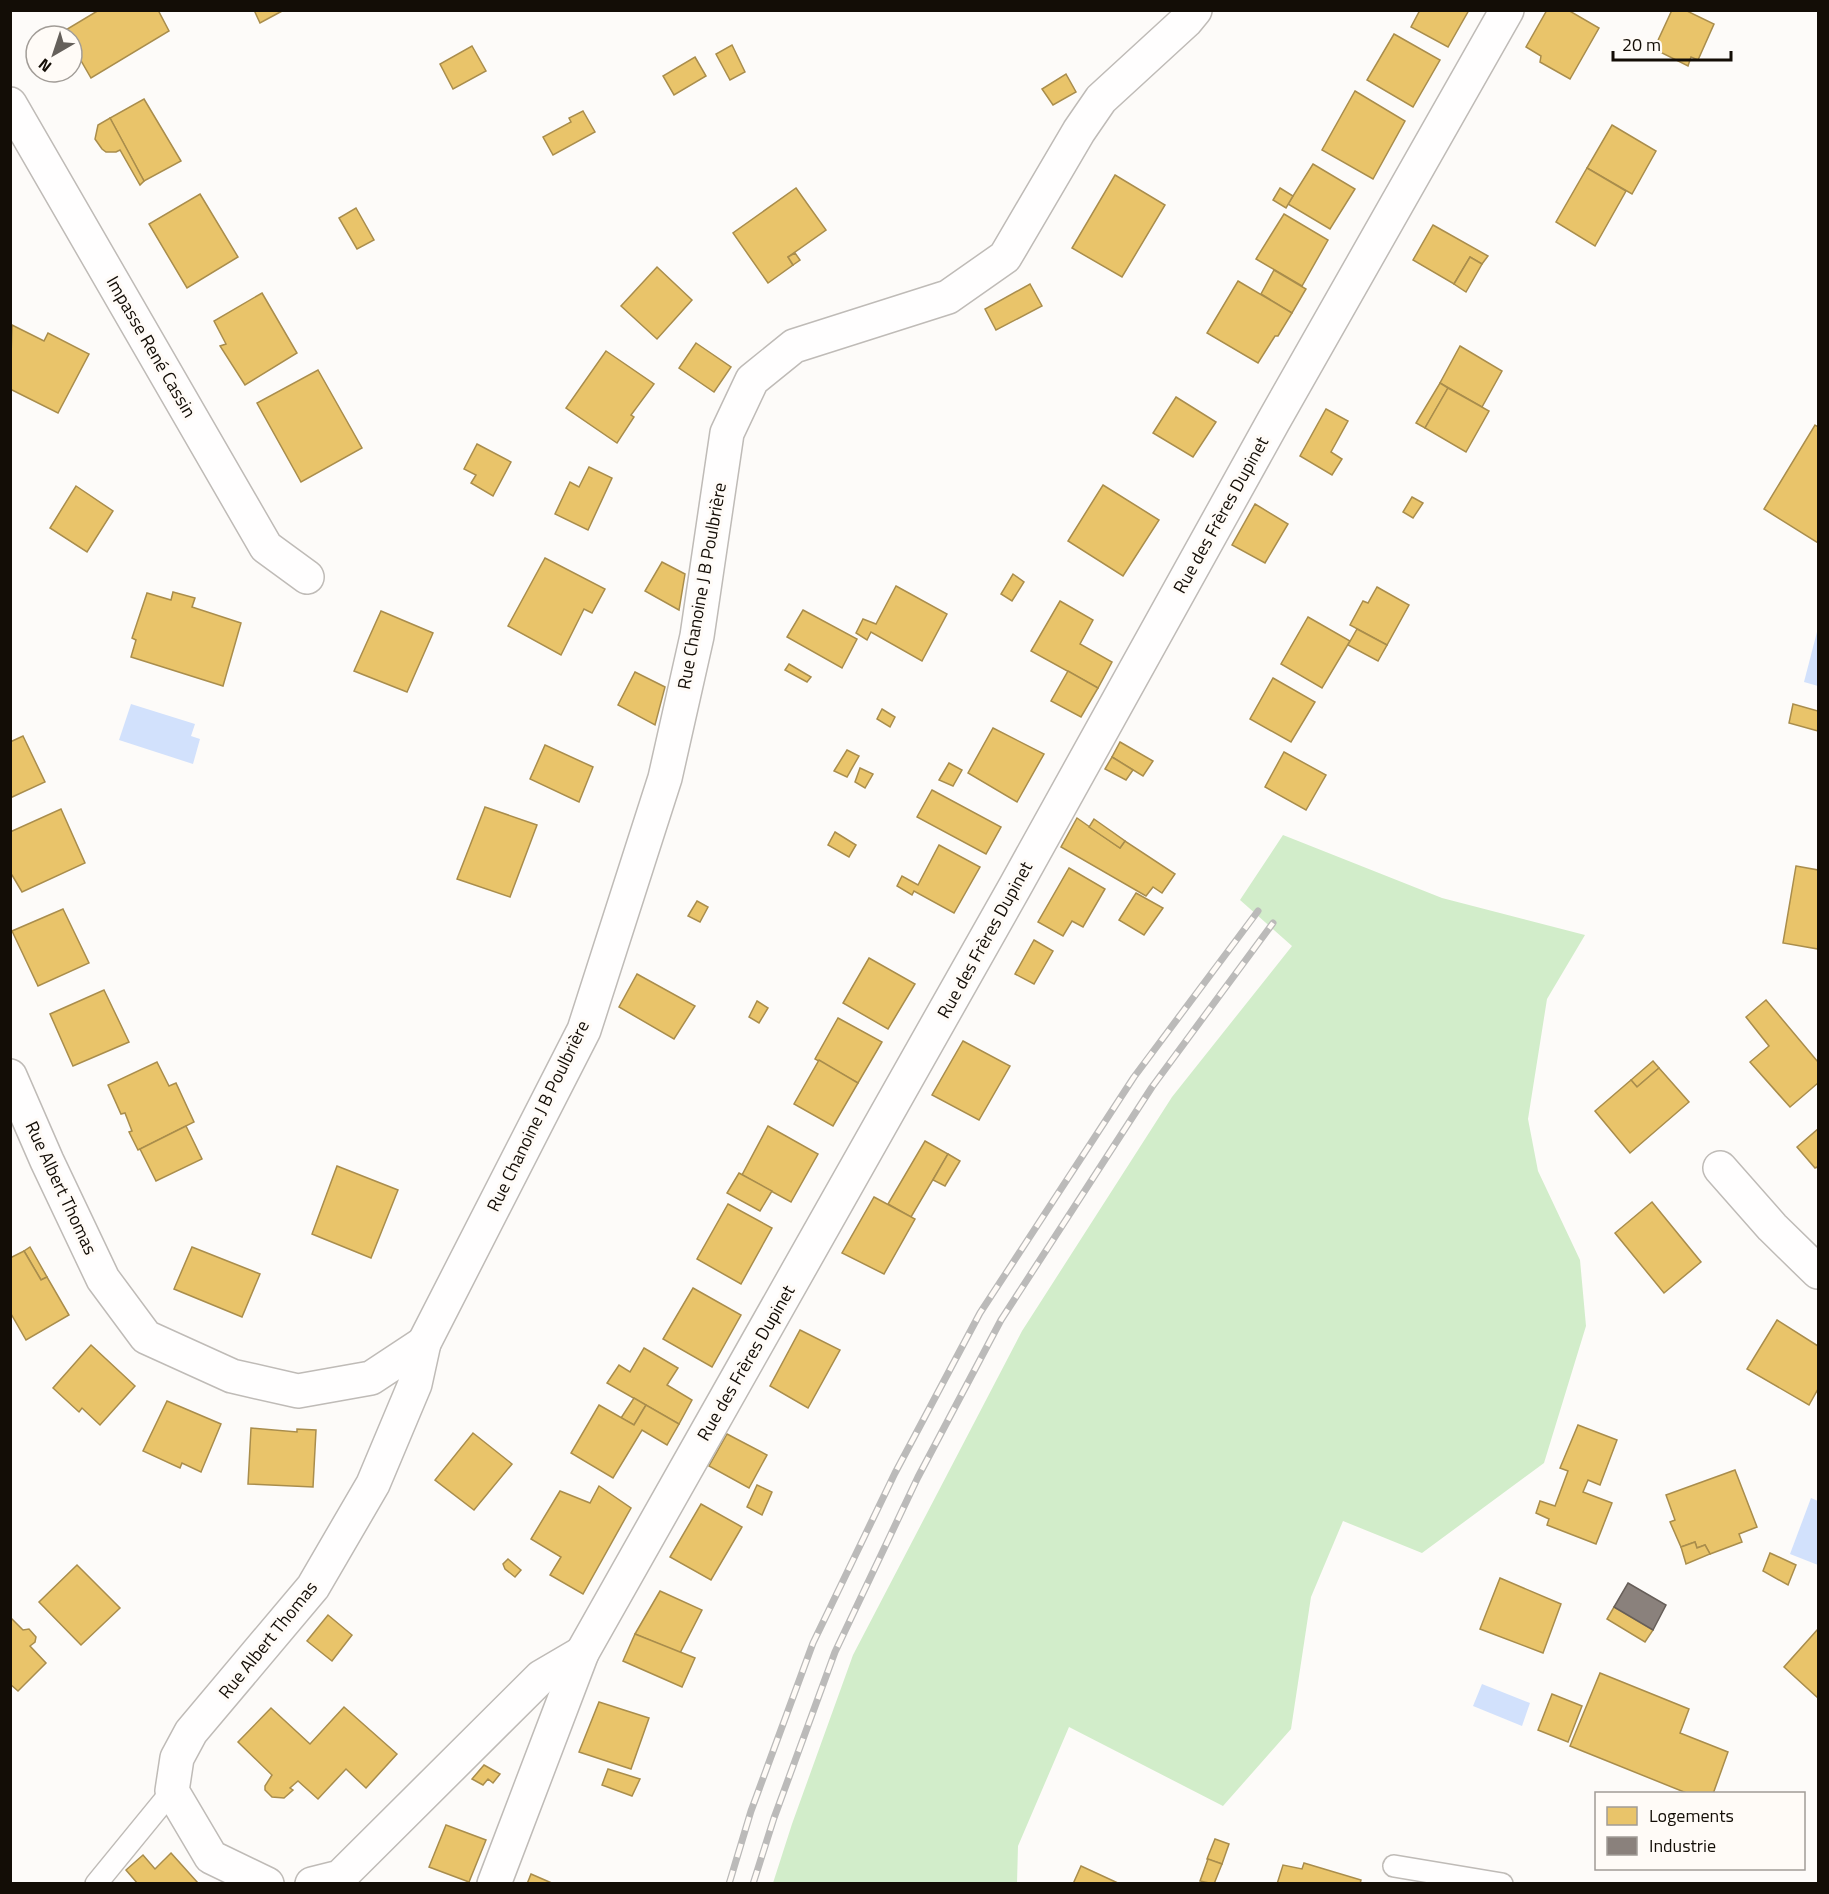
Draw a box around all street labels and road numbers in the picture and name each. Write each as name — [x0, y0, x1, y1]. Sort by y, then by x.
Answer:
street label: Impasse René Cassin — [100, 271, 203, 423]
street label: Rue des Frères Dupinet — [1166, 431, 1275, 598]
street label: Rue Chanoine J B Poulbrière — [670, 480, 733, 692]
street label: Rue des Frères Dupinet — [930, 856, 1039, 1023]
street label: Rue Chanoine J B Poulbrière — [479, 1016, 596, 1216]
street label: Rue Albert Thomas — [19, 1117, 104, 1259]
street label: Rue des Frères Dupinet — [690, 1279, 802, 1446]
street label: Rue Albert Thomas — [212, 1575, 324, 1704]

